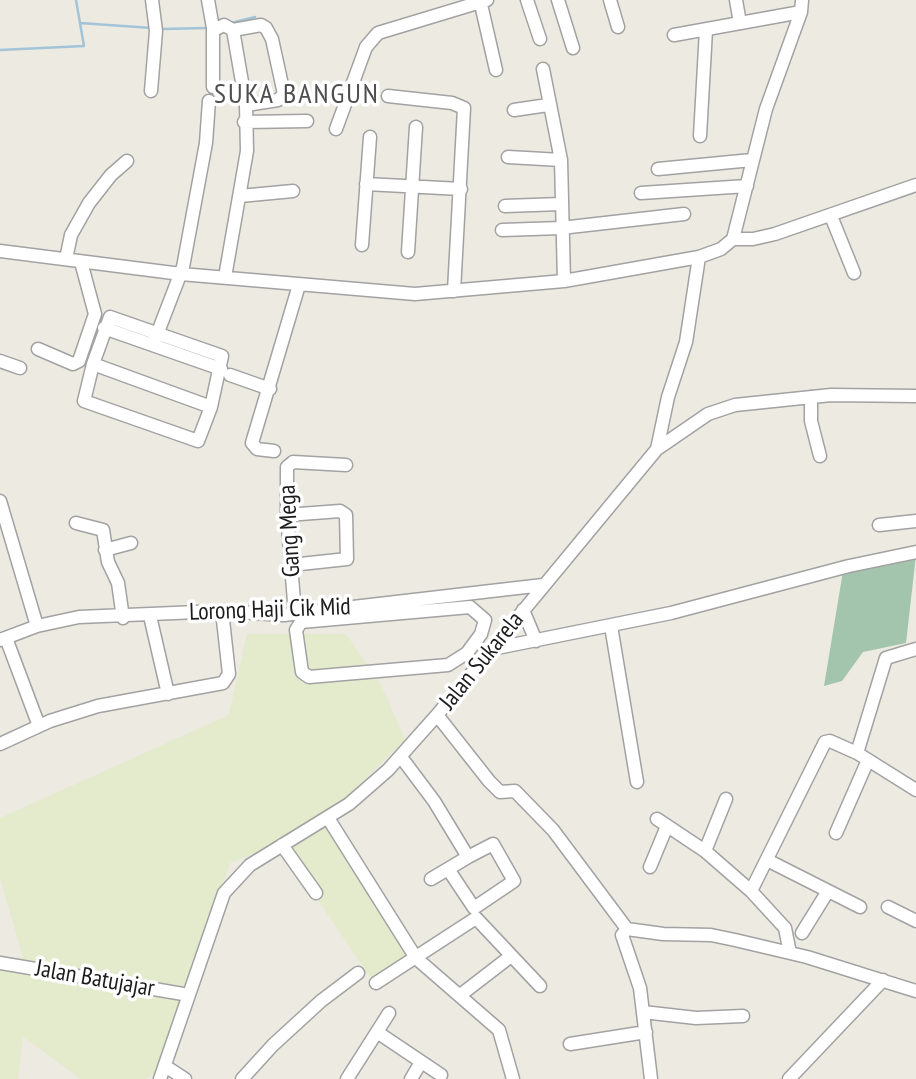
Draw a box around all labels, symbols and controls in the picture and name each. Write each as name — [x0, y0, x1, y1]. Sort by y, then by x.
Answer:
district label: SUKA BANGUN — [215, 78, 379, 112]
street label: Gang Mega — [273, 484, 307, 578]
street label: Lorong Haji Cik Mid — [189, 593, 351, 627]
street label: Jalan Sukarela — [434, 606, 530, 716]
street label: Jalan Batujajar — [33, 954, 157, 1004]

